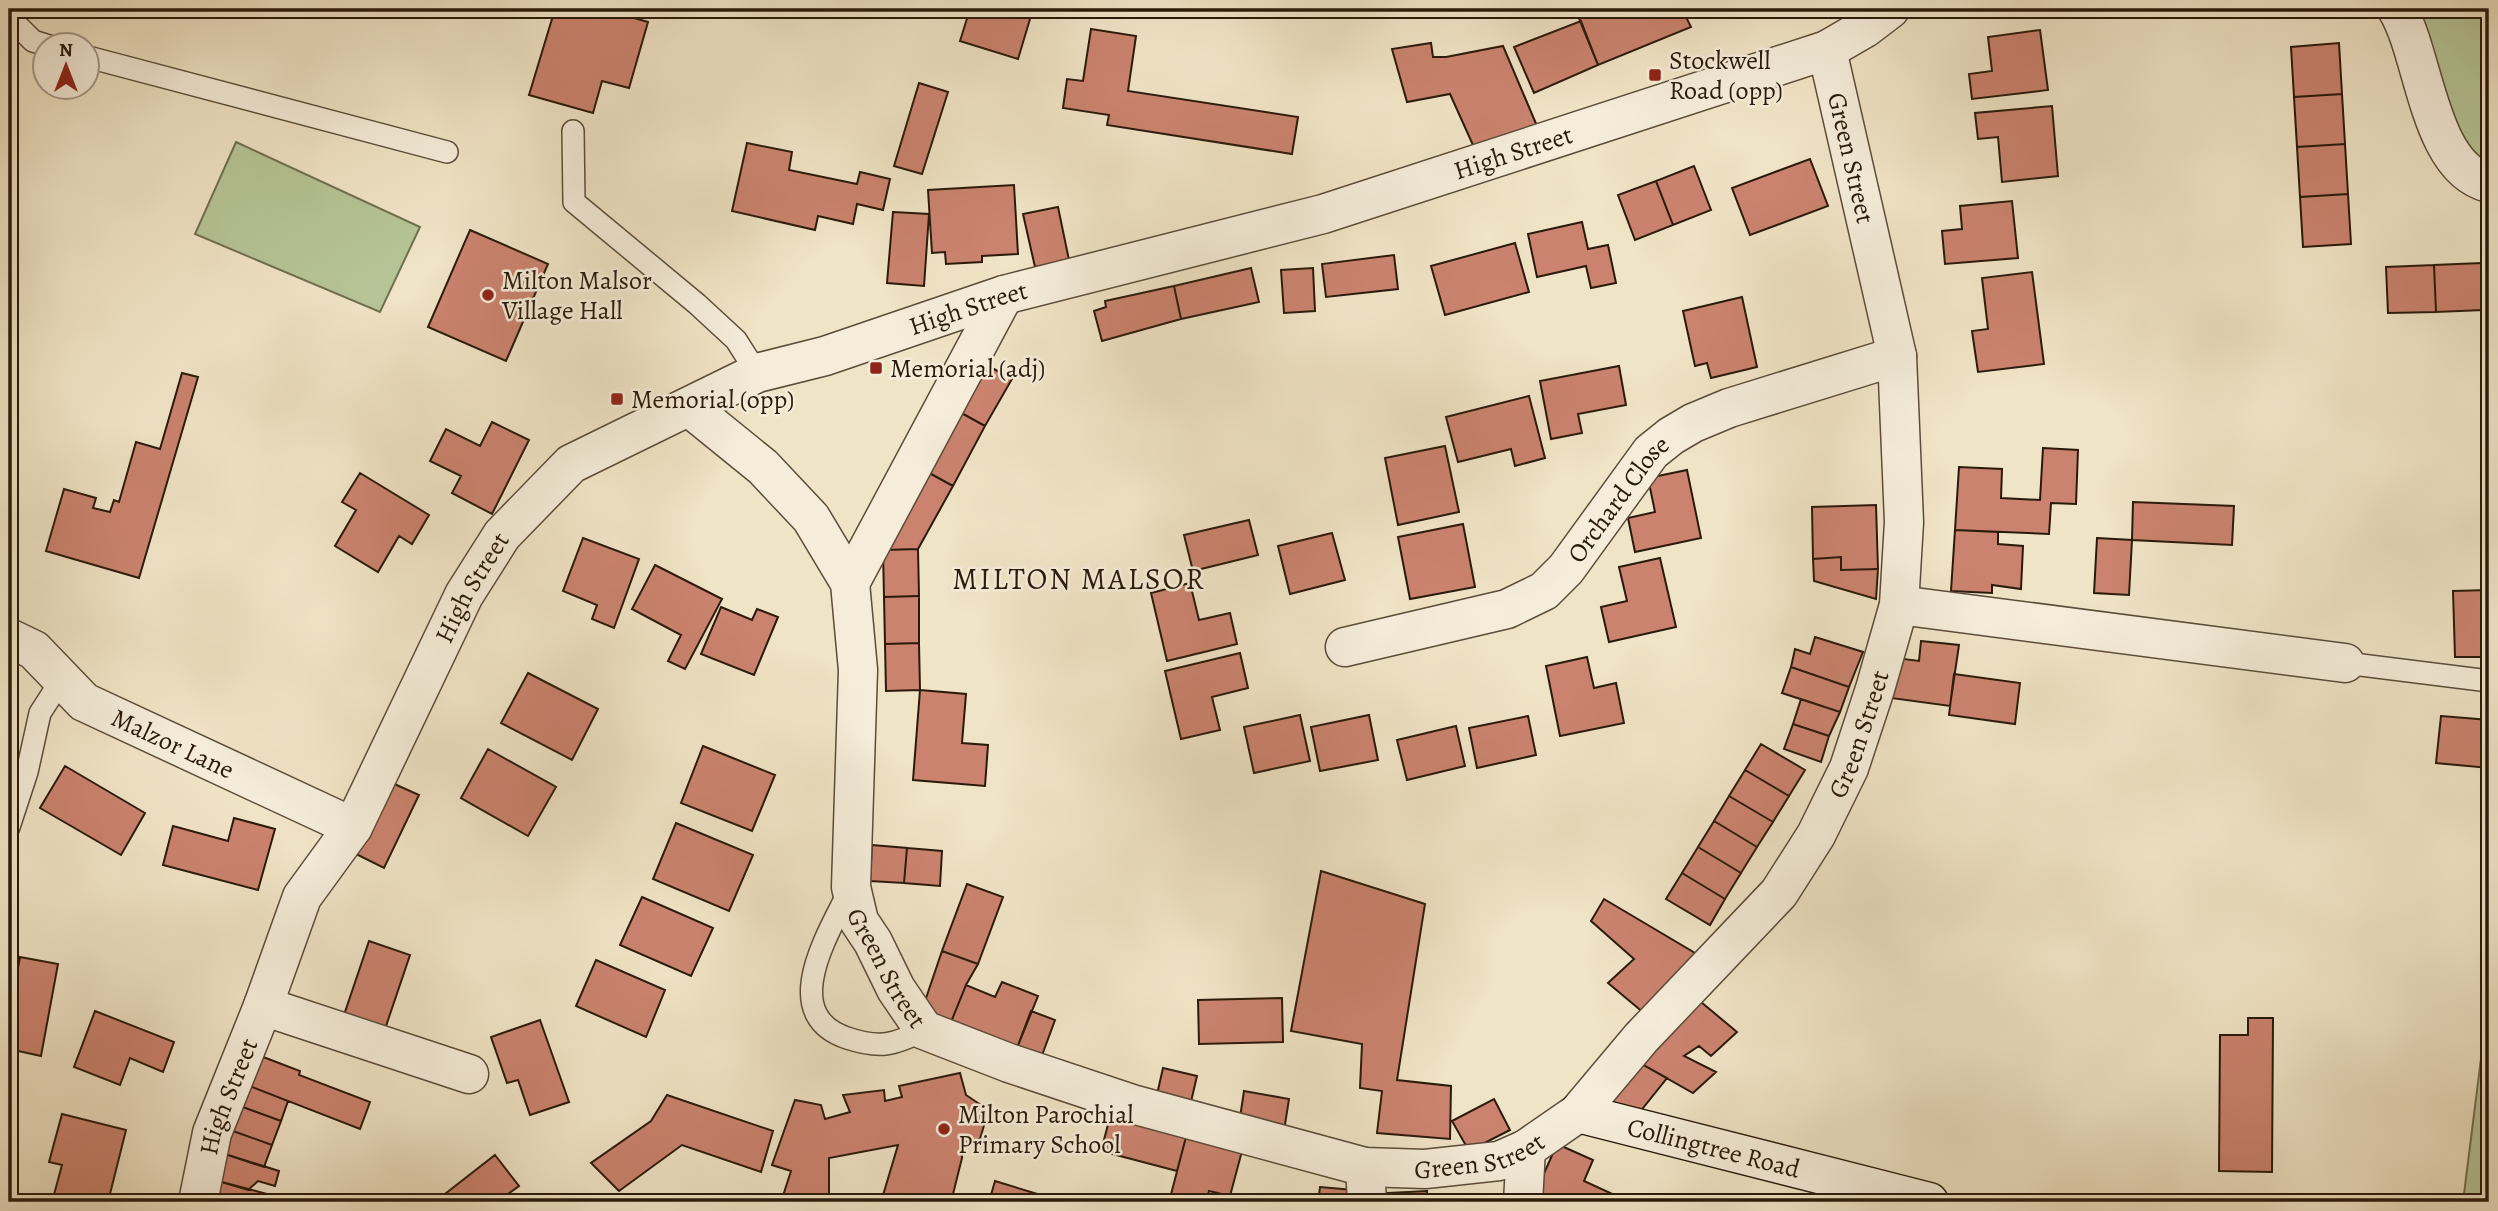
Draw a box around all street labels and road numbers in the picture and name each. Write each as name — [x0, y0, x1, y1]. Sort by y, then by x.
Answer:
street label: Green Street — [1819, 89, 1883, 227]
street label: High Street — [1449, 116, 1577, 188]
street label: High Street — [904, 272, 1031, 344]
street label: Orchard Close — [1559, 427, 1676, 570]
street label: High Street — [426, 525, 517, 649]
street label: Green Street — [1819, 666, 1897, 804]
street label: Malzor Lane — [106, 700, 240, 787]
street label: Green Street — [839, 905, 935, 1035]
street label: High Street — [191, 1032, 266, 1158]
street label: Collingtree Road — [1624, 1109, 1804, 1186]
street label: Green Street — [1414, 1124, 1552, 1187]

